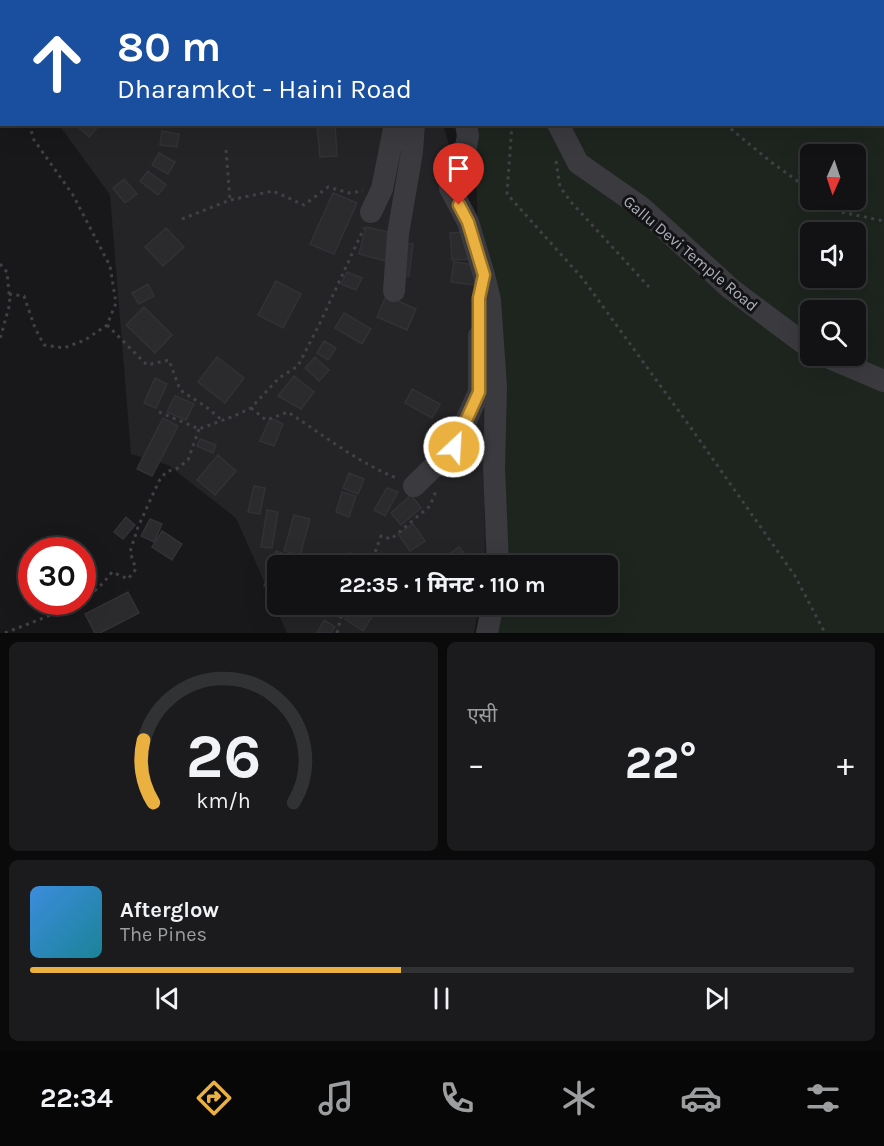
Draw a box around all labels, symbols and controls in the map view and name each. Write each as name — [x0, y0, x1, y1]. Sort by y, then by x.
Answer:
text: 80 m — [117, 22, 221, 72]
icon: ahead — [18, 24, 96, 102]
text: Dharamkot - Haini Road — [117, 73, 412, 105]
pin — [433, 143, 484, 205]
north arrow — [800, 144, 866, 210]
map controls — [800, 144, 866, 366]
icon: arrive — [442, 152, 475, 185]
street label: Gallu Devi Temple Road — [620, 192, 762, 315]
button: sound — [800, 222, 866, 288]
button: search — [800, 300, 866, 366]
position arrow — [422, 415, 486, 479]
speed limit sign: 30 — [18, 537, 96, 615]
text: 22:35 · 1 मिनट · 110 m — [339, 572, 546, 598]
text: एसी — [468, 704, 497, 727]
text: 26 — [185, 720, 261, 793]
text: 22° — [625, 737, 697, 789]
text: − — [468, 745, 485, 783]
text: + — [837, 745, 854, 783]
text: km/h — [196, 789, 250, 814]
text: Afterglow — [120, 897, 219, 923]
text: The Pines — [120, 923, 207, 946]
icon: previous — [151, 982, 184, 1015]
icon: pause — [425, 982, 458, 1015]
icon: next — [700, 982, 733, 1015]
icon: directions — [193, 1077, 235, 1119]
icon: music — [315, 1077, 357, 1119]
icon: phone — [436, 1077, 478, 1119]
icon: climate — [558, 1077, 600, 1119]
icon: car — [680, 1077, 722, 1119]
icon: filters — [802, 1077, 844, 1119]
text: 22:34 — [40, 1082, 113, 1114]

